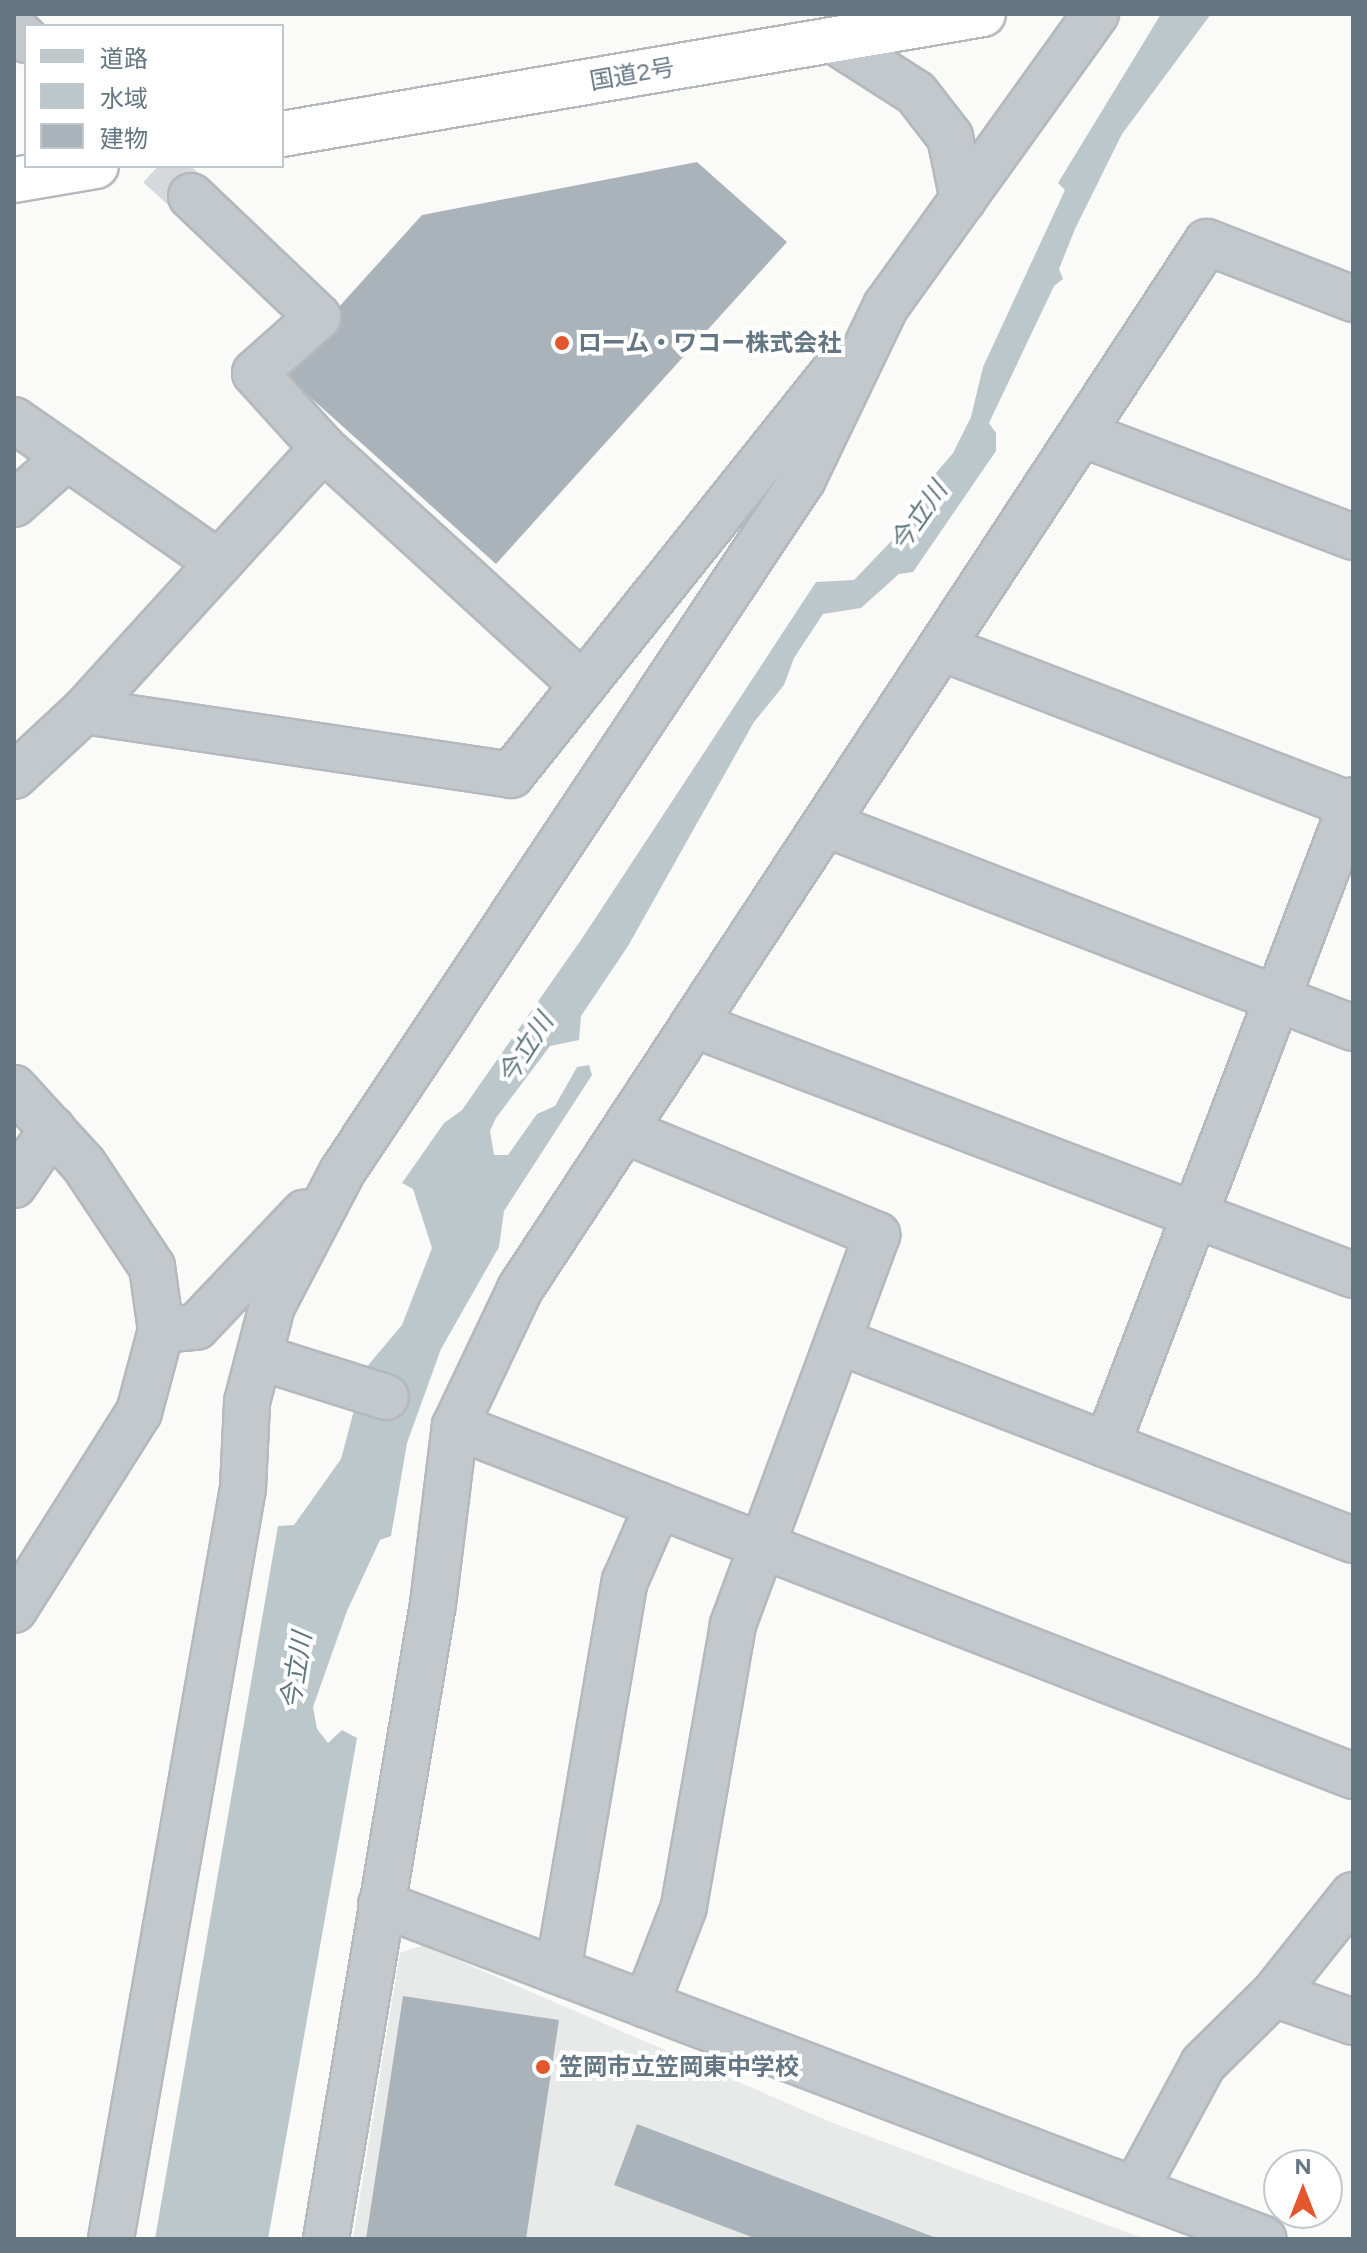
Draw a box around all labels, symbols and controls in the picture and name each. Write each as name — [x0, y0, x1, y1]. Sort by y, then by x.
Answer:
legend — [24, 24, 284, 168]
text: 道路 — [100, 44, 148, 73]
street label: 国道2号 — [587, 52, 677, 96]
text: 水域 — [100, 84, 148, 113]
text: 建物 — [100, 124, 148, 153]
place label: ローム・ワコー株式会社 — [578, 329, 842, 357]
marker: ローム・ワコー株式会社 — [553, 334, 571, 352]
water label: 今立川 — [884, 476, 954, 558]
water label: 今立川 — [492, 1008, 560, 1090]
water label: 今立川 — [275, 1630, 319, 1712]
place label: 笠岡市立笠岡東中学校 — [559, 2053, 799, 2081]
marker: 笠岡市立笠岡東中学校 — [534, 2058, 552, 2076]
north arrow — [1263, 2149, 1343, 2229]
text: N — [1294, 2153, 1312, 2180]

